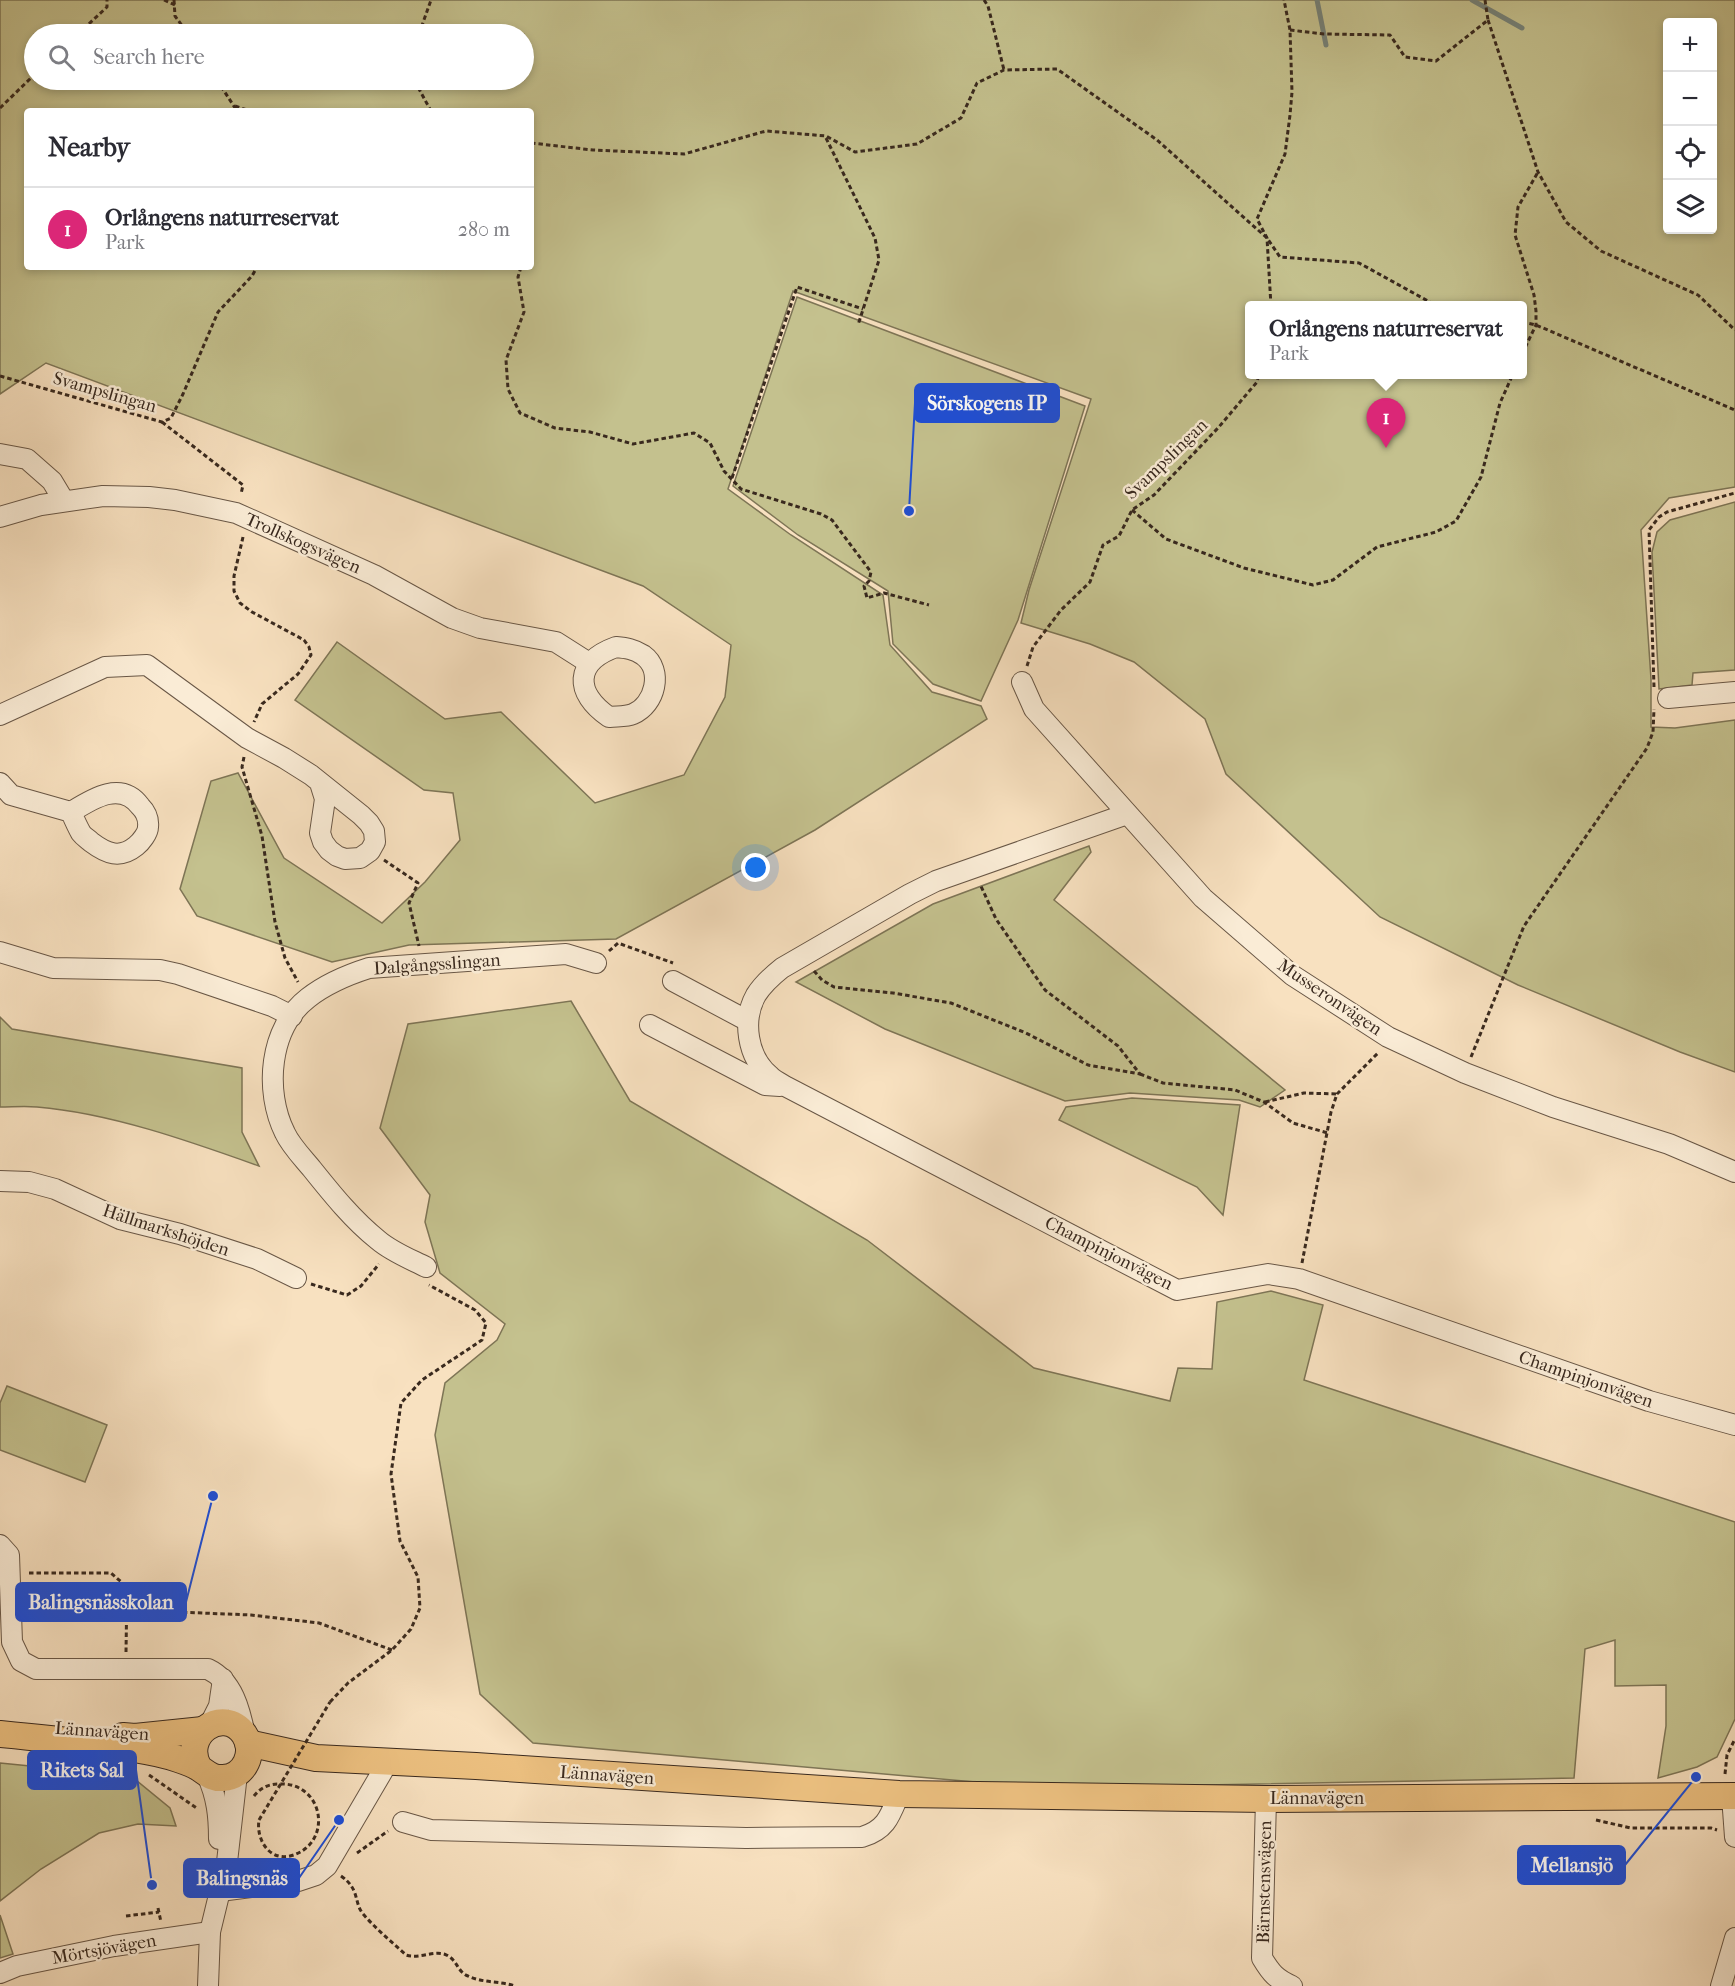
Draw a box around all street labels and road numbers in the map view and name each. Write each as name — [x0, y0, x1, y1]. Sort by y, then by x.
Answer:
street label: Svampslingan — [51, 368, 160, 417]
street label: Svampslingan — [1121, 414, 1212, 504]
street label: Trollskogsvägen — [242, 509, 364, 579]
street label: Dalgångsslingan — [373, 950, 502, 979]
street label: Musseronvägen — [1274, 955, 1386, 1040]
street label: Hällmarkshöjden — [100, 1200, 232, 1261]
street label: Champinjonvägen — [1041, 1212, 1177, 1295]
street label: Champinjonvägen — [1516, 1347, 1656, 1412]
street label: Lännavägen — [54, 1718, 150, 1745]
street label: Lännavägen — [559, 1762, 655, 1789]
street label: Lännavägen — [1270, 1788, 1365, 1809]
street label: Bärnstensvägen — [1253, 1820, 1276, 1944]
street label: Mörtsjövägen — [50, 1930, 158, 1969]

